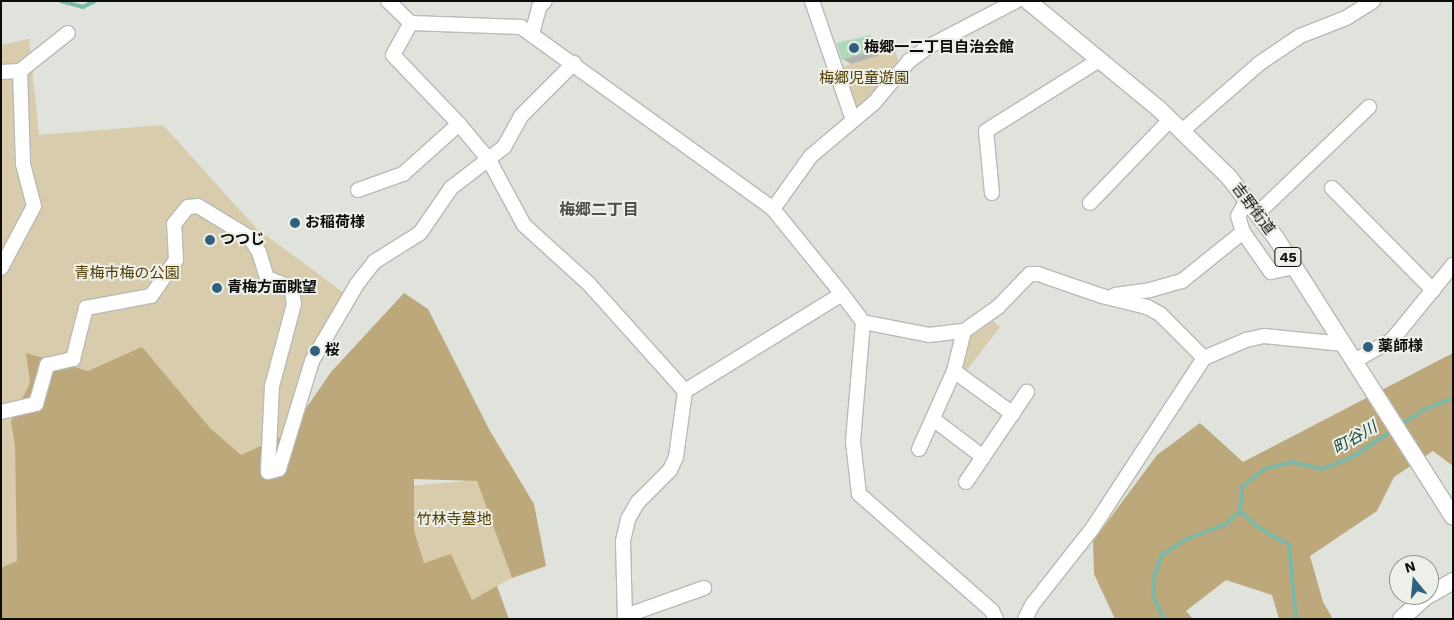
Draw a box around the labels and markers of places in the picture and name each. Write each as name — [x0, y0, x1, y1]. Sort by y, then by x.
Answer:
place label: 梅郷一二丁目自治会館 — [864, 39, 1014, 57]
marker: 梅郷一二丁目自治会館 — [848, 42, 860, 54]
place label: お稲荷様 — [305, 214, 365, 232]
marker: お稲荷様 — [289, 217, 301, 229]
place label: つつじ — [220, 231, 265, 249]
marker: つつじ — [204, 234, 216, 246]
place label: 青梅方面眺望 — [227, 279, 317, 297]
marker: 青梅方面眺望 — [211, 282, 223, 294]
place label: 薬師様 — [1378, 338, 1423, 356]
marker: 薬師様 — [1362, 341, 1374, 353]
place label: 桜 — [325, 342, 340, 360]
marker: 桜 — [309, 345, 321, 357]

